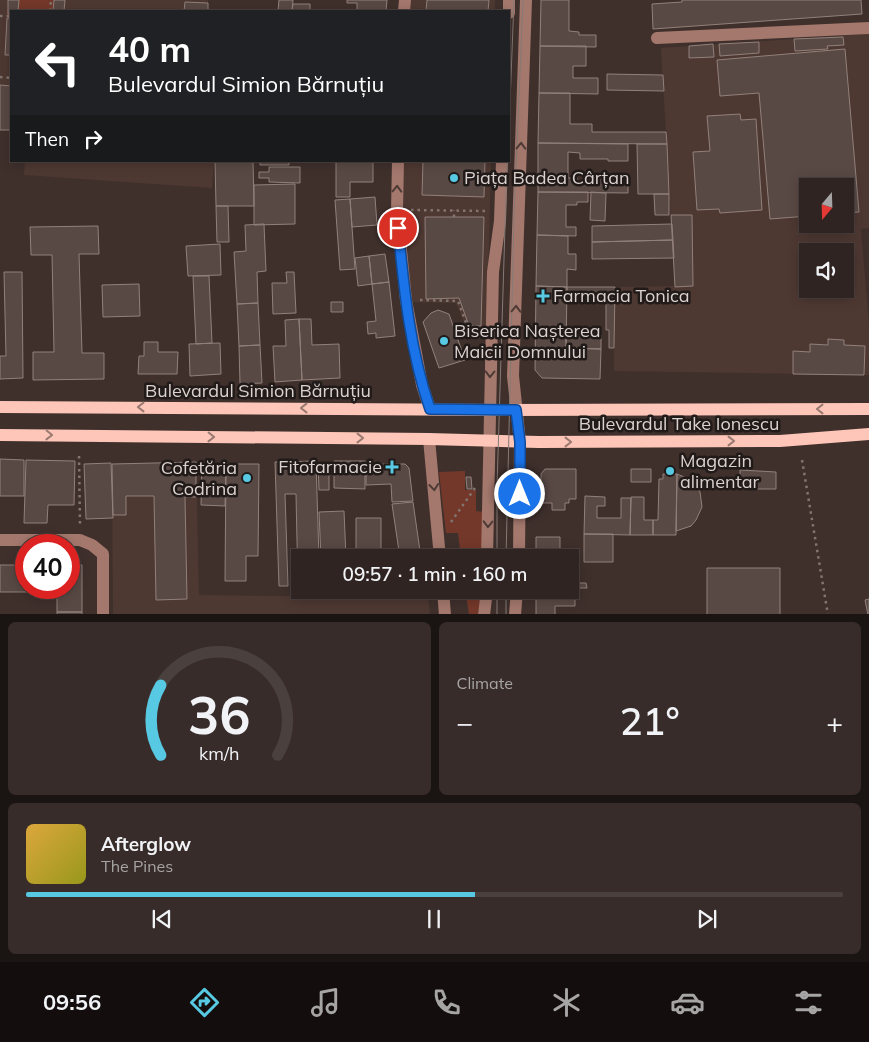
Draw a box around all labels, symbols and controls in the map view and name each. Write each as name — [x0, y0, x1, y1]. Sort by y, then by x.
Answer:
text: 40 m — [108, 27, 191, 71]
icon: left — [25, 30, 90, 95]
text: Bulevardul Simion Bărnuțiu — [108, 70, 384, 98]
icon: right — [79, 125, 107, 153]
text: Then — [25, 127, 69, 151]
one-way arrow — [516, 142, 526, 150]
place label: Piața Badea Cârțan — [464, 166, 630, 189]
marker: Piața Badea Cârțan — [448, 172, 460, 184]
north arrow — [799, 178, 854, 232]
map controls — [799, 178, 854, 298]
one-way arrow — [392, 184, 403, 192]
pin — [377, 207, 419, 249]
icon: arrive — [384, 214, 412, 242]
button: sound — [799, 243, 854, 298]
place label: Farmacia Tonica — [553, 284, 690, 307]
marker: Farmacia Tonica — [537, 290, 549, 302]
one-way arrow — [510, 304, 521, 312]
place label: Biserica Nașterea Maicii Domnului — [454, 319, 601, 363]
marker: Biserica Nașterea Maicii Domnului — [438, 335, 450, 347]
one-way arrow — [485, 370, 495, 378]
street label: Bulevardul Simion Bărnuțiu — [145, 379, 371, 402]
one-way arrow — [137, 402, 144, 412]
one-way arrow — [299, 403, 307, 413]
one-way arrow — [816, 404, 824, 415]
street label: Bulevardul Take Ionescu — [579, 412, 779, 435]
one-way arrow — [45, 430, 53, 440]
one-way arrow — [208, 432, 215, 442]
one-way arrow — [357, 433, 365, 443]
one-way arrow — [728, 436, 735, 446]
one-way arrow — [565, 437, 573, 447]
place label: Magazin alimentar — [680, 449, 760, 493]
place label: Fitofarmacie — [278, 455, 382, 478]
place label: Cofetăria Codrina — [161, 456, 237, 500]
marker: Fitofarmacie — [386, 461, 398, 473]
marker: Magazin alimentar — [664, 465, 676, 477]
position arrow — [493, 467, 545, 519]
marker: Cofetăria Codrina — [241, 472, 253, 484]
one-way arrow — [428, 484, 439, 492]
one-way arrow — [483, 520, 493, 528]
speed limit sign: 40 — [15, 534, 80, 599]
text: 09:57 · 1 min · 160 m — [342, 562, 528, 586]
text: Climate — [457, 673, 513, 693]
text: 36 — [188, 682, 250, 747]
text: 21° — [620, 697, 680, 745]
text: − — [457, 705, 473, 740]
text: + — [826, 705, 843, 740]
text: km/h — [199, 742, 239, 764]
text: Afterglow — [101, 832, 191, 856]
text: The Pines — [101, 856, 173, 876]
icon: previous — [148, 905, 176, 933]
icon: pause — [420, 905, 448, 933]
icon: next — [693, 905, 721, 933]
icon: directions — [187, 985, 222, 1020]
icon: music — [308, 985, 343, 1020]
icon: phone — [429, 985, 464, 1020]
icon: climate — [549, 985, 584, 1020]
icon: car — [670, 985, 705, 1020]
icon: filters — [791, 985, 826, 1020]
text: 09:56 — [43, 988, 101, 1016]

